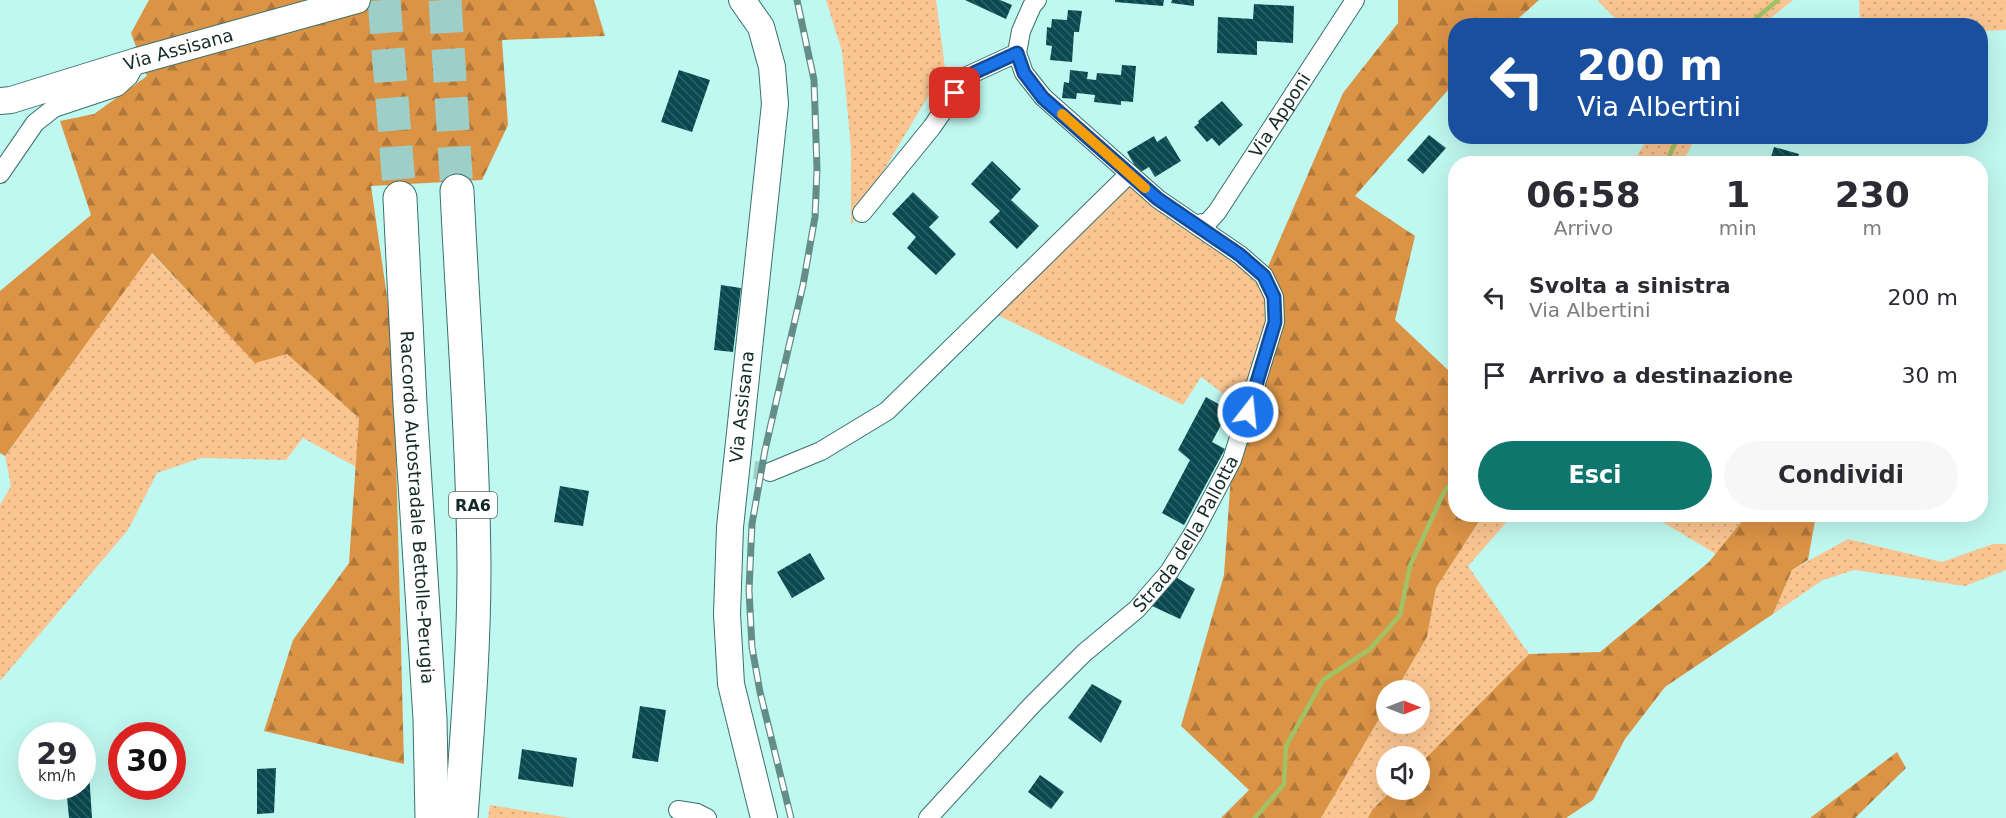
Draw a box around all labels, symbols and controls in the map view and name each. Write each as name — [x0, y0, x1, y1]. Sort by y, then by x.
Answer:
street label: Via Assisana — [121, 24, 235, 74]
text: 200 m — [1577, 41, 1723, 90]
icon: left — [1478, 42, 1556, 120]
pin — [929, 67, 980, 118]
street label: Via Apponi — [1244, 69, 1315, 161]
icon: arrive — [938, 76, 971, 109]
text: Via Albertini — [1577, 91, 1741, 122]
text: 06:58 — [1526, 174, 1641, 215]
text: 1 — [1725, 174, 1750, 215]
text: 230 — [1835, 174, 1910, 215]
text: Arrivo — [1554, 216, 1613, 240]
text: min — [1719, 216, 1757, 240]
text: m — [1863, 216, 1882, 240]
text: Svolta a sinistra — [1529, 273, 1731, 298]
icon: left — [1478, 281, 1511, 314]
text: 200 m — [1888, 285, 1958, 310]
text: Via Albertini — [1529, 298, 1651, 322]
street label: Raccordo Autostradale Bettolle-Perugia — [396, 330, 439, 685]
street label: Via Assisana — [725, 350, 758, 464]
icon: arrive — [1478, 359, 1511, 392]
text: Arrivo a destinazione — [1529, 363, 1793, 388]
text: 30 m — [1902, 363, 1958, 388]
position arrow — [1216, 380, 1280, 444]
button: Esci — [1478, 441, 1712, 510]
button: Condividi — [1724, 441, 1958, 510]
street label: Strada della Pallotta — [1128, 452, 1242, 616]
road number: RA6 — [449, 492, 497, 518]
north arrow — [1376, 680, 1430, 734]
map controls — [1376, 680, 1430, 800]
speed limit sign: 30 — [108, 722, 186, 800]
text: 29 — [36, 736, 78, 771]
button: sound — [1376, 746, 1430, 800]
text: km/h — [38, 767, 76, 785]

